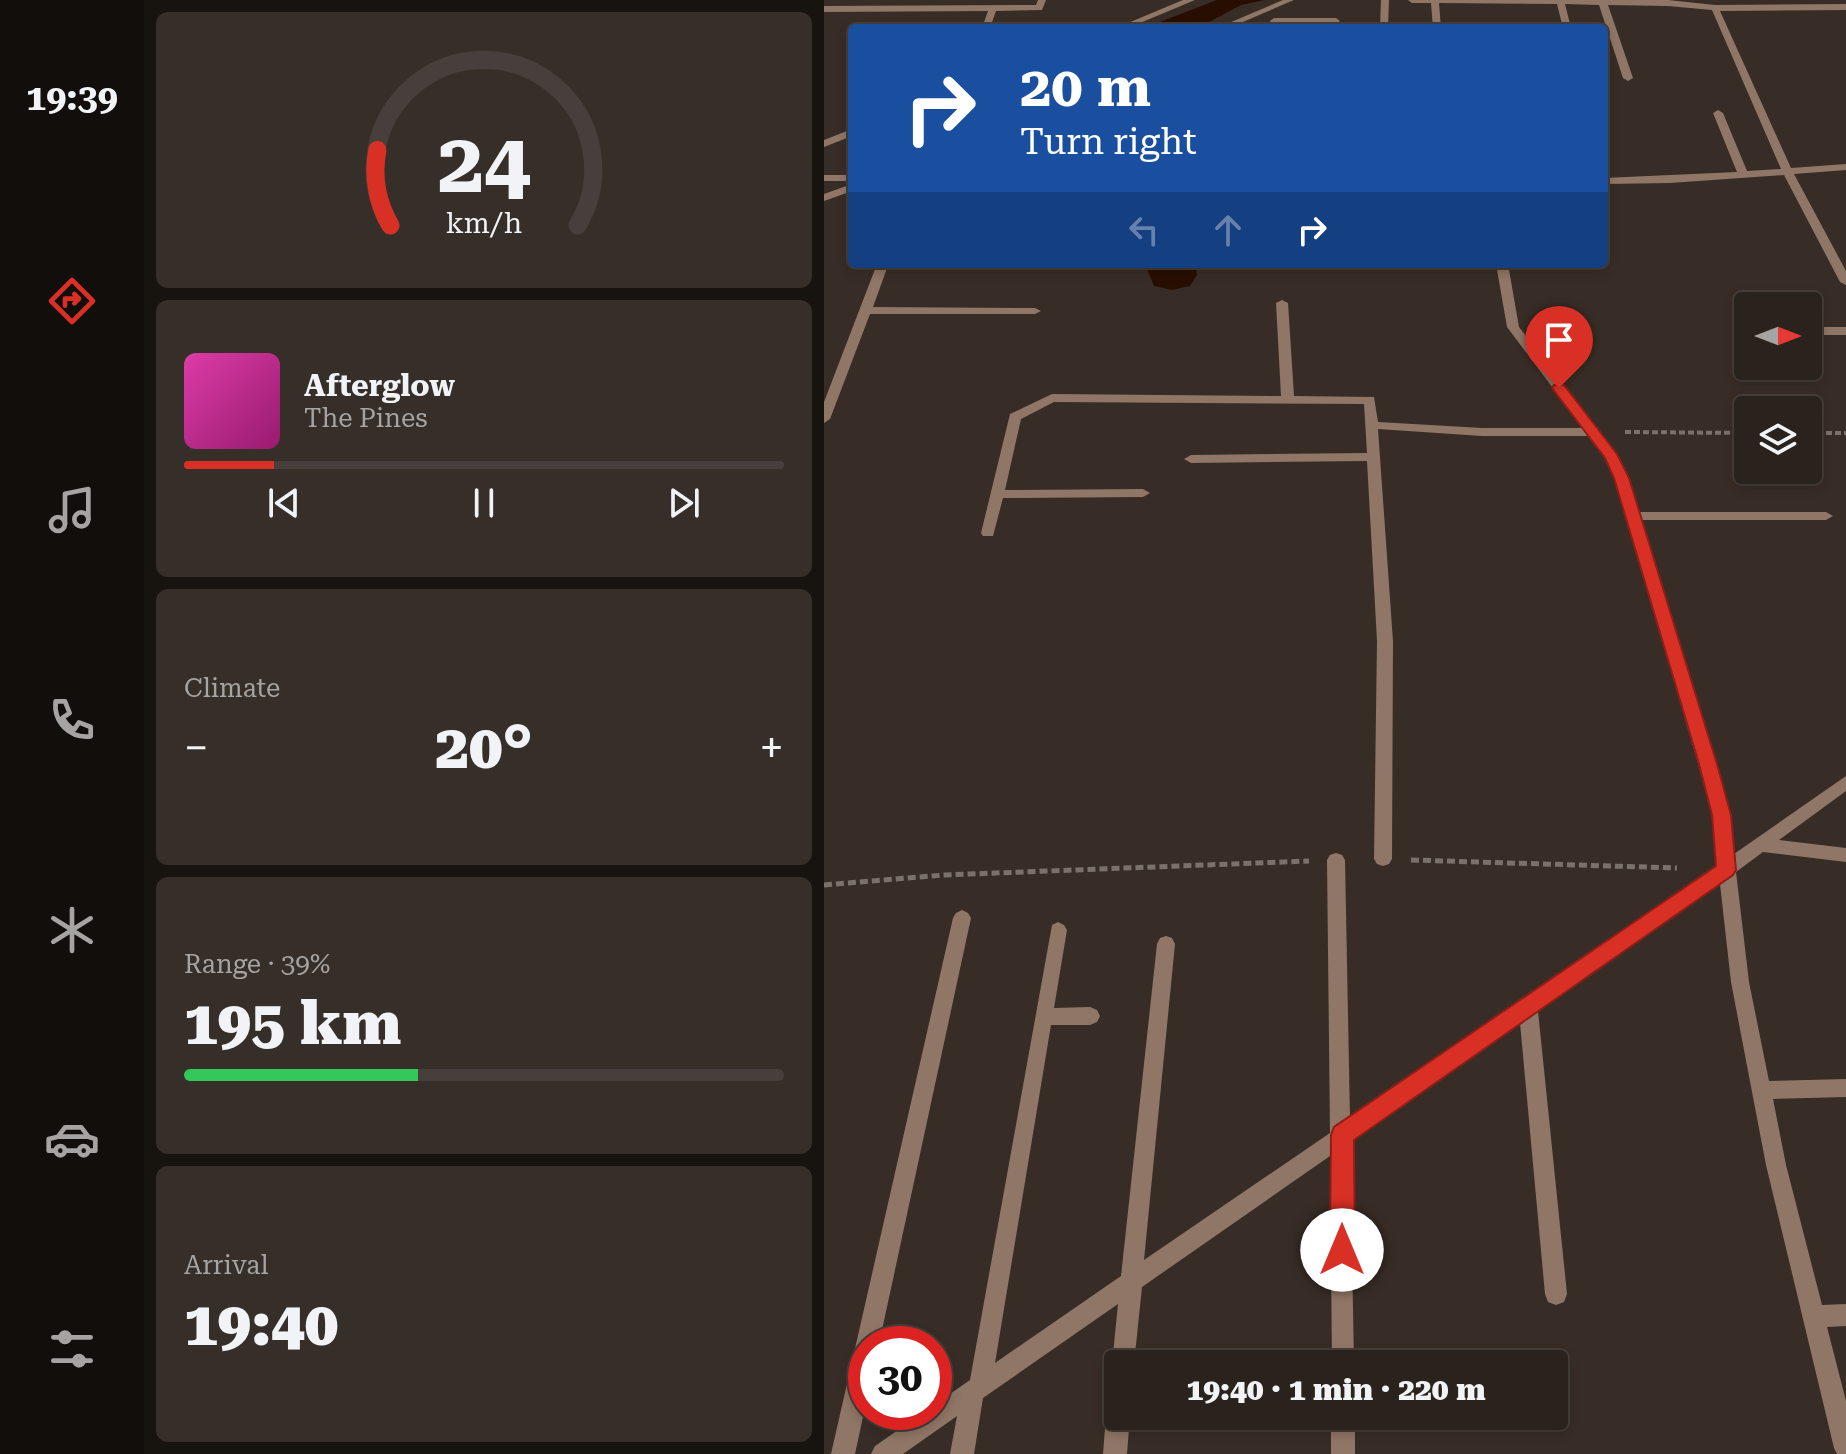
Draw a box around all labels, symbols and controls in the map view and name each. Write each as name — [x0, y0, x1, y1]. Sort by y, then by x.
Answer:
text: 20 m — [1020, 54, 1151, 120]
icon: right — [888, 56, 992, 160]
text: 19:39 — [26, 77, 118, 119]
text: 24 — [437, 115, 531, 212]
text: Turn right — [1020, 121, 1197, 163]
text: km/h — [446, 206, 522, 240]
icon: left — [1122, 208, 1166, 252]
icon: ahead — [1206, 208, 1250, 252]
icon: right — [1290, 208, 1334, 252]
icon: directions — [44, 273, 100, 329]
north arrow — [1734, 292, 1822, 380]
map controls — [1734, 292, 1822, 484]
pin — [1525, 306, 1593, 388]
icon: arrive — [1537, 318, 1581, 362]
text: Afterglow — [304, 368, 455, 403]
button: layers — [1734, 396, 1822, 484]
text: The Pines — [304, 403, 428, 433]
icon: previous — [262, 481, 306, 525]
icon: pause — [462, 481, 506, 525]
icon: next — [662, 481, 706, 525]
icon: music — [44, 482, 100, 538]
text: Climate — [184, 673, 280, 703]
icon: phone — [44, 692, 100, 748]
text: 20° — [435, 712, 533, 783]
text: − — [184, 722, 209, 774]
text: + — [759, 722, 784, 774]
icon: climate — [44, 902, 100, 958]
text: Range · 39% — [184, 949, 330, 979]
text: 195 km — [184, 988, 401, 1059]
icon: car — [44, 1111, 100, 1167]
position arrow — [1300, 1208, 1384, 1292]
text: Arrival — [184, 1250, 269, 1280]
text: 19:40 — [184, 1289, 338, 1360]
icon: filters — [44, 1321, 100, 1377]
speed limit sign: 30 — [848, 1326, 952, 1430]
text: 19:40 · 1 min · 220 m — [1186, 1372, 1486, 1407]

